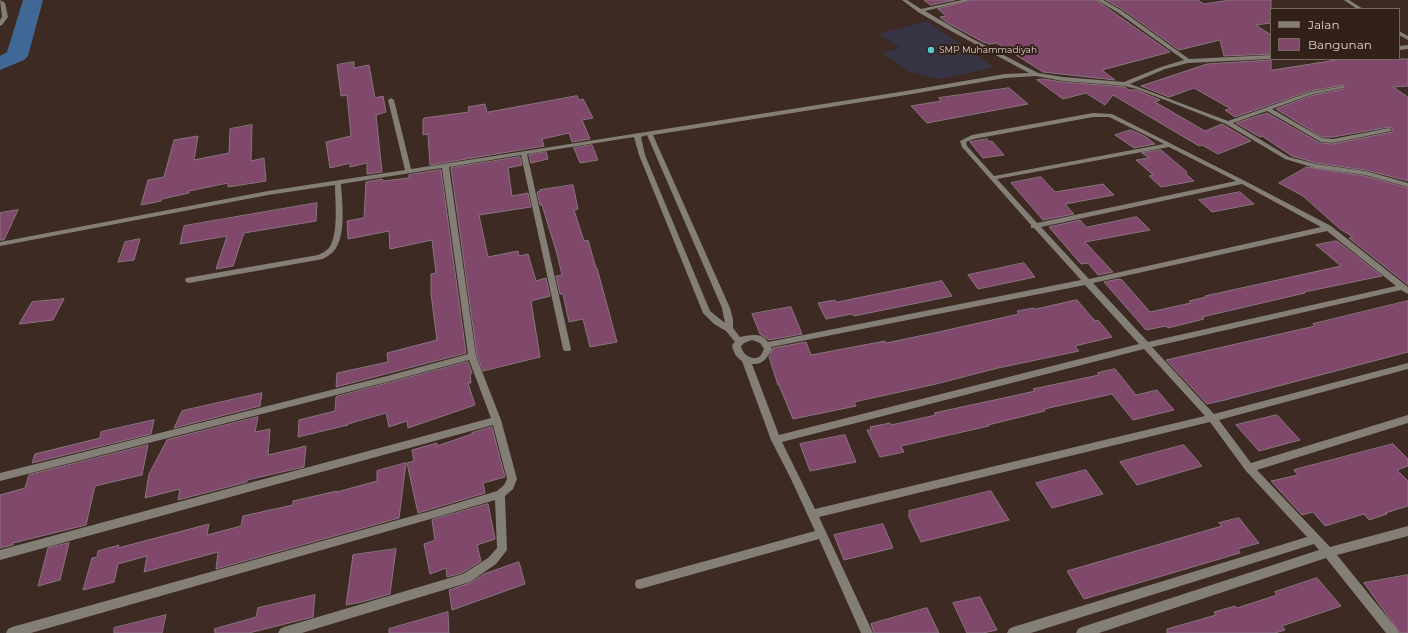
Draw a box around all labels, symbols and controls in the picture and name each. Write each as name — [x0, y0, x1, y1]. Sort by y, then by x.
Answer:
legend — [1270, 8, 1400, 60]
text: Jalan — [1308, 17, 1340, 32]
text: Bangunan — [1308, 37, 1372, 52]
marker: SMP Muhammadiyah — [926, 45, 936, 55]
place label: SMP Muhammadiyah — [939, 45, 1037, 55]

